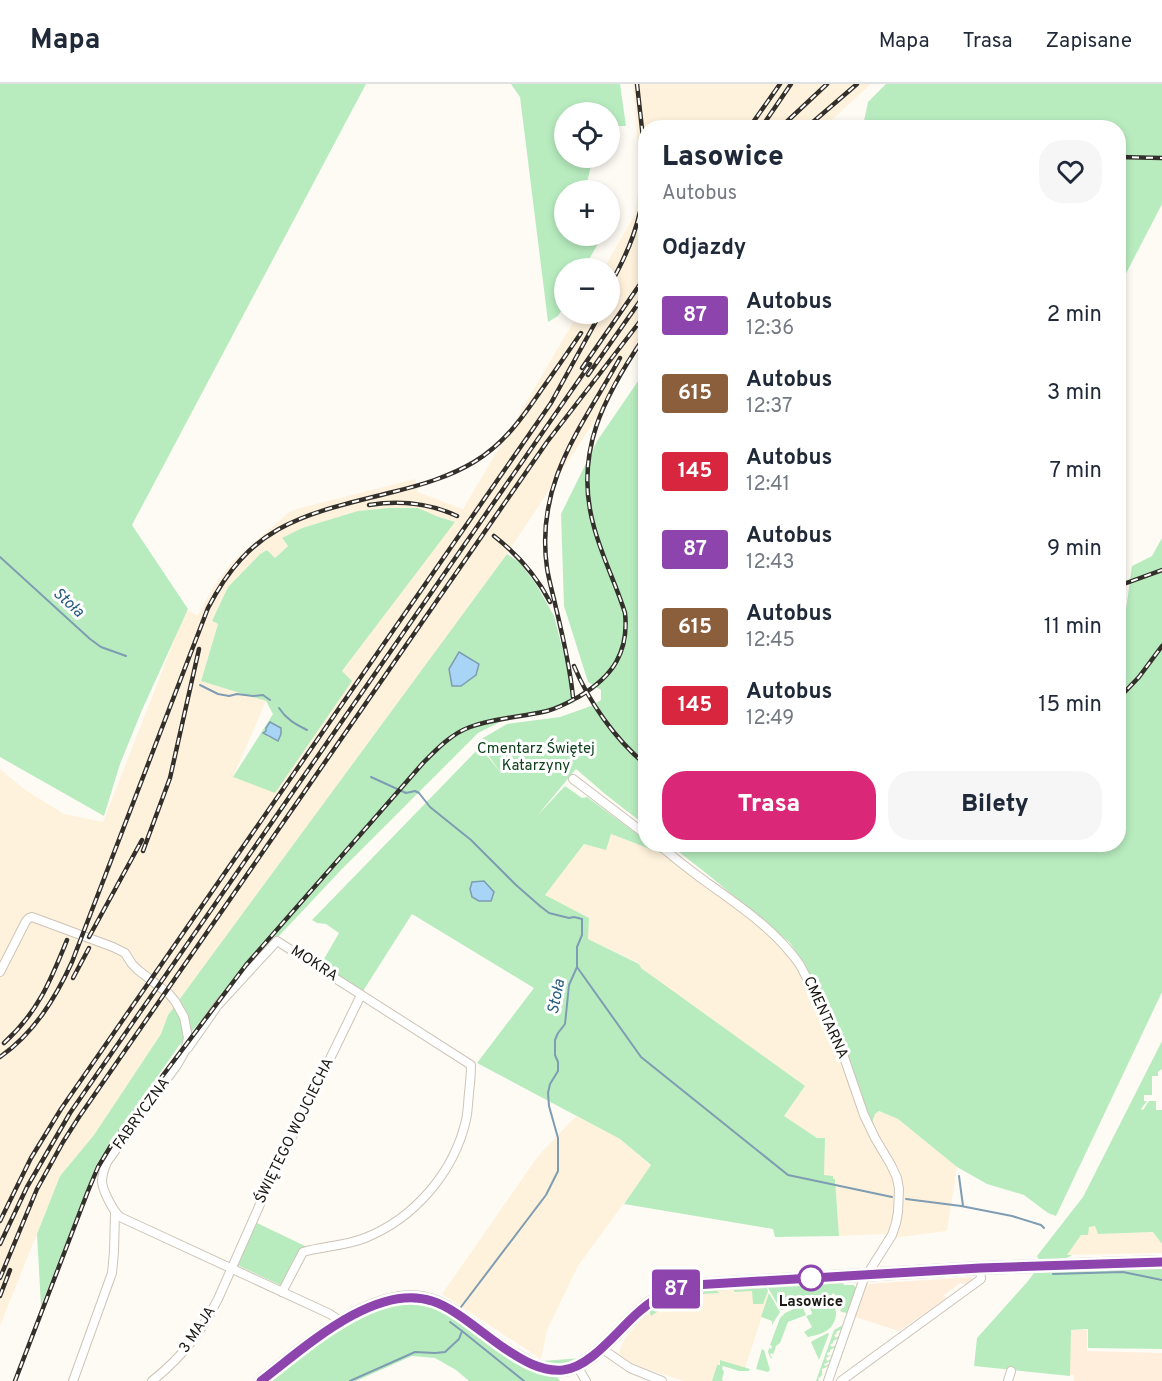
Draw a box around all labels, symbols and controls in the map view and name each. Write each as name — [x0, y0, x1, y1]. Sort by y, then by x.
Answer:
text: Mapa — [30, 23, 100, 59]
text: Mapa — [879, 28, 930, 55]
text: Trasa — [963, 28, 1012, 55]
text: Zapisane — [1045, 28, 1132, 55]
map controls — [554, 102, 620, 324]
button: locate — [554, 102, 620, 168]
text: Lasowice — [662, 140, 784, 176]
button: heart — [1039, 140, 1102, 203]
button: + — [554, 180, 620, 246]
text: Autobus — [662, 181, 737, 207]
text: Odjazdy — [662, 235, 746, 262]
button: − — [554, 258, 620, 324]
text: Autobus — [746, 289, 832, 316]
text: 87 — [683, 302, 707, 329]
text: 2 min — [1047, 302, 1102, 329]
text: 12:36 — [746, 316, 794, 342]
text: Autobus — [746, 367, 832, 394]
text: 615 — [678, 380, 712, 407]
text: 3 min — [1047, 380, 1102, 407]
text: 12:37 — [746, 394, 792, 420]
text: Autobus — [746, 445, 832, 472]
text: 145 — [678, 458, 712, 485]
text: 7 min — [1050, 458, 1102, 485]
text: 12:41 — [746, 472, 790, 498]
text: Autobus — [746, 523, 832, 550]
text: 87 — [683, 536, 707, 563]
text: 9 min — [1047, 536, 1102, 563]
text: 12:43 — [746, 550, 795, 576]
water label: Stoła — [48, 584, 88, 623]
text: Autobus — [746, 601, 832, 628]
text: 615 — [678, 614, 712, 641]
text: 11 min — [1044, 614, 1102, 641]
text: 12:45 — [746, 628, 795, 654]
text: Autobus — [746, 679, 832, 706]
text: 145 — [678, 692, 712, 719]
text: 15 min — [1038, 692, 1102, 719]
text: 12:49 — [746, 706, 794, 732]
park label: Cmentarz Świętej Katarzyny — [477, 738, 595, 776]
button: Trasa — [662, 771, 876, 840]
button: Bilety — [888, 771, 1102, 840]
street label: MOKRA — [287, 942, 341, 986]
street label: CMENTARNA — [798, 974, 852, 1062]
water label: Stoła — [544, 977, 570, 1016]
street label: ŚWIĘTEGO WOJCIECHA — [250, 1054, 339, 1207]
street label: FABRYCZNA — [110, 1074, 174, 1154]
marker: Lasowice — [798, 1265, 824, 1291]
line badge: 87 — [649, 1270, 703, 1308]
text: 87 — [664, 1276, 688, 1303]
place label: Lasowice — [779, 1293, 843, 1312]
street label: 3 MAJA — [175, 1303, 221, 1357]

